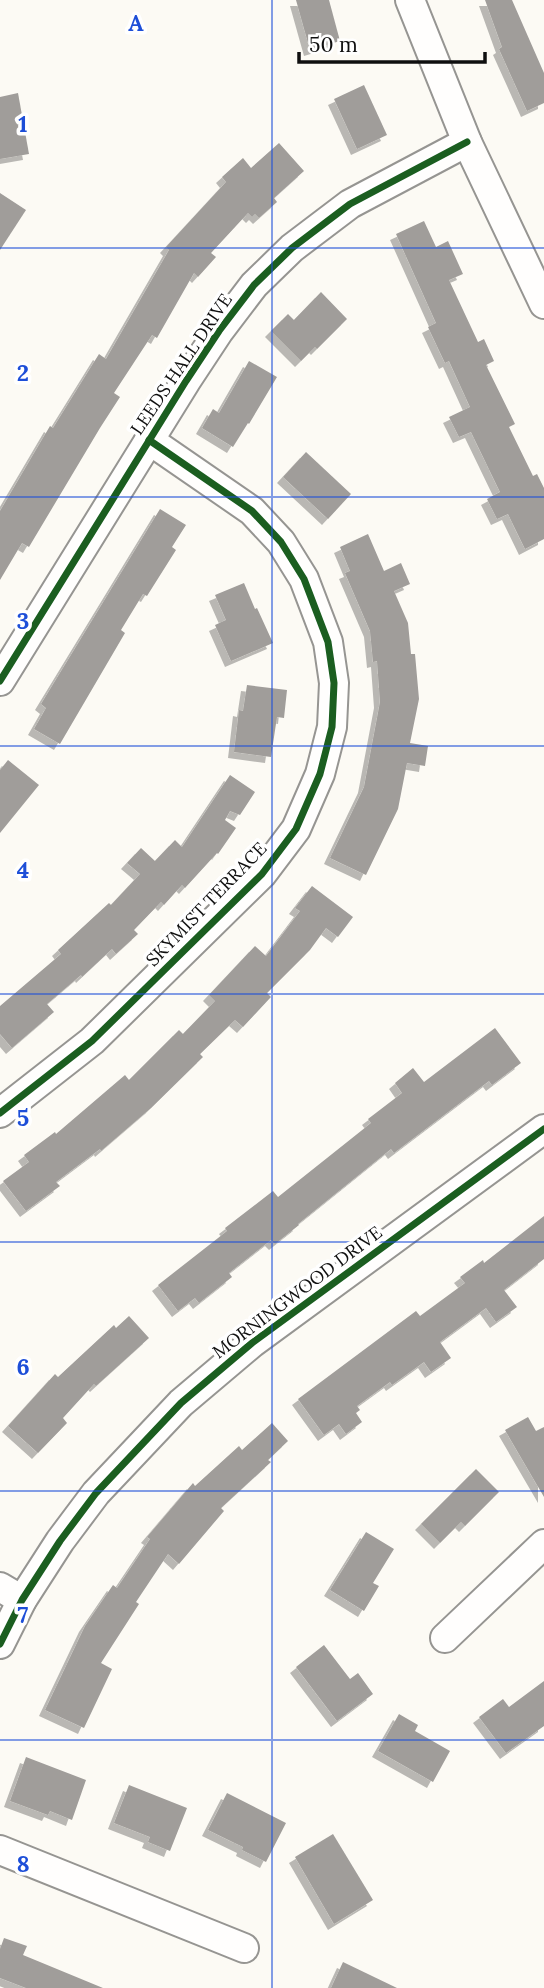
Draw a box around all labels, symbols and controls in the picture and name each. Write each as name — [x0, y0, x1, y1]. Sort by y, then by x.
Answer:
text: A — [128, 8, 144, 37]
scale bar — [299, 21, 484, 65]
text: 50 m — [309, 31, 358, 58]
text: 1 — [18, 109, 28, 138]
street label: LEEDS HALL DRIVE — [125, 289, 237, 439]
text: 2 — [17, 358, 29, 387]
text: 3 — [17, 606, 29, 635]
street label: SKYMIST TERRACE — [141, 837, 271, 971]
text: 4 — [17, 855, 29, 884]
text: 5 — [17, 1103, 29, 1132]
street label: MORNINGWOOD DRIVE — [208, 1221, 386, 1363]
text: 6 — [16, 1352, 30, 1381]
text: 7 — [18, 1600, 29, 1629]
text: 8 — [16, 1849, 30, 1878]

